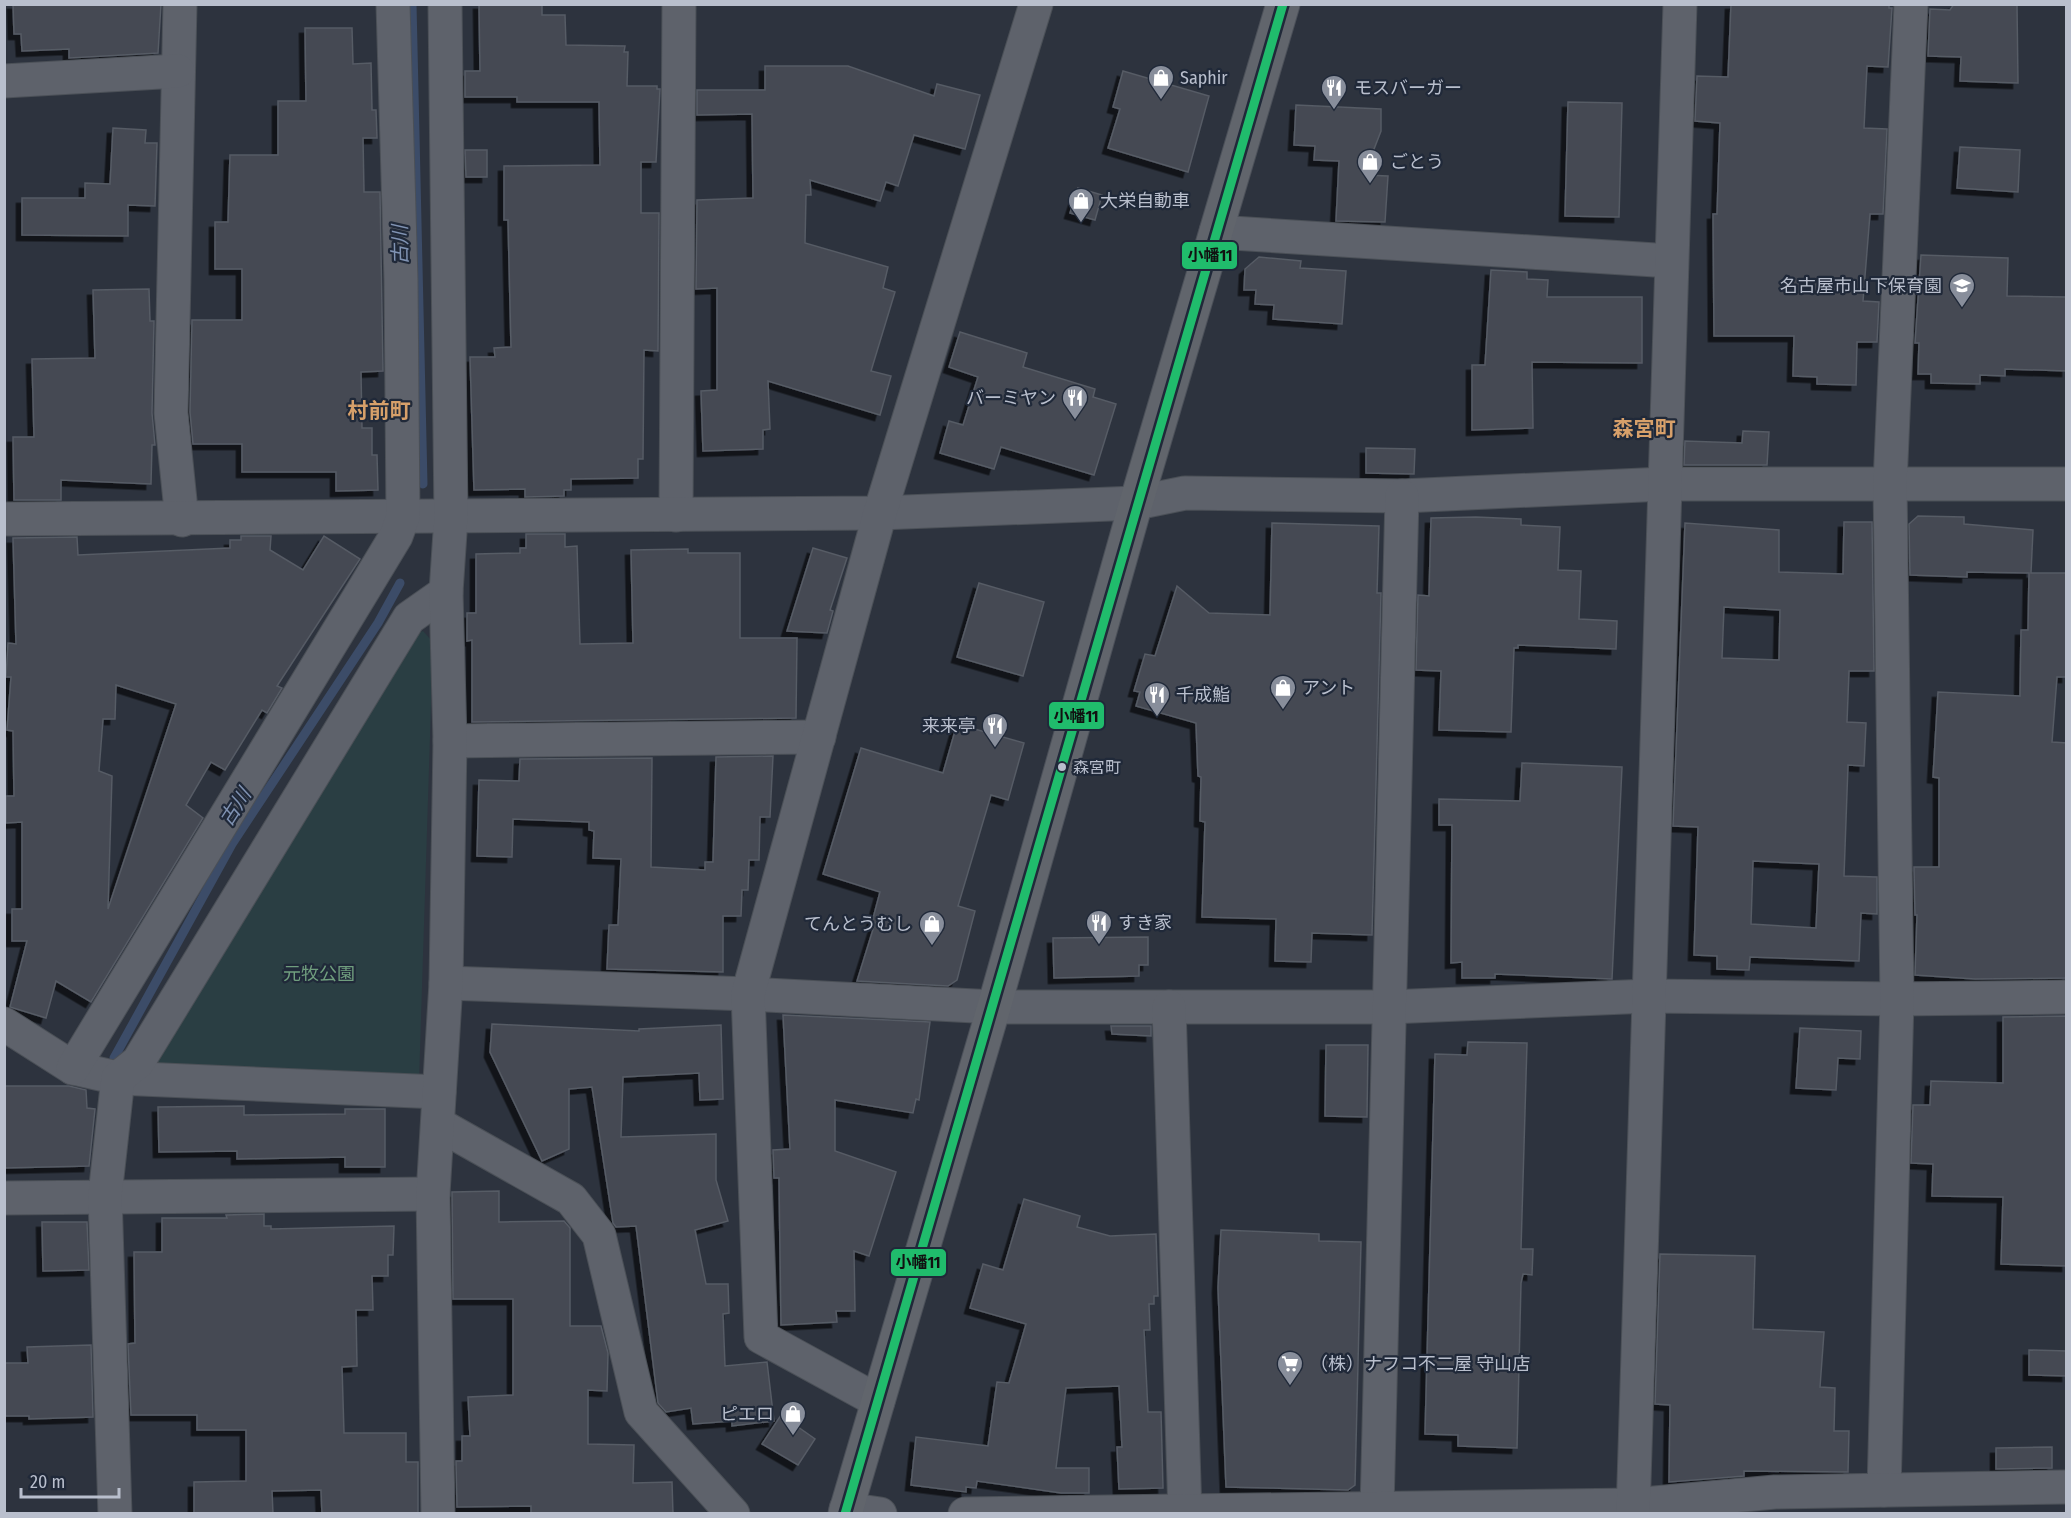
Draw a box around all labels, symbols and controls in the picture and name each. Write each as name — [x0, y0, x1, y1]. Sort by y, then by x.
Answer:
shop icon: Saphir — [1146, 63, 1176, 101]
place label: Saphir — [1180, 67, 1228, 89]
restaurant icon: モスバーガー — [1319, 73, 1349, 111]
place label: モスバーガー — [1354, 77, 1462, 99]
shop icon: ごとう — [1355, 147, 1385, 185]
place label: ごとう — [1390, 151, 1444, 173]
shop icon: 大栄自動車 — [1066, 186, 1096, 224]
place label: 大栄自動車 — [1100, 190, 1190, 212]
water label: 古川 — [388, 223, 412, 265]
line badge: 小幡11 — [1181, 241, 1238, 270]
text: 小幡11 — [1187, 246, 1233, 265]
school or university icon: 名古屋市山下保育園 — [1947, 271, 1977, 309]
place label: 名古屋市山下保育園 — [1780, 275, 1942, 297]
restaurant icon: バーミヤン — [1060, 383, 1090, 421]
place label: バーミヤン — [966, 387, 1056, 409]
district label: 村前町 — [348, 398, 411, 424]
district label: 森宮町 — [1613, 416, 1676, 442]
shop icon: アント — [1268, 673, 1298, 711]
place label: アント — [1302, 677, 1355, 699]
restaurant icon: 千成鮨 — [1142, 680, 1172, 718]
place label: 千成鮨 — [1176, 684, 1230, 706]
line badge: 小幡11 — [1048, 701, 1105, 730]
text: 小幡11 — [1053, 707, 1099, 726]
restaurant icon: 来来亭 — [980, 711, 1010, 749]
place label: 来来亭 — [922, 715, 976, 737]
place label: 森宮町 — [1073, 758, 1121, 777]
marker: 森宮町 — [1056, 761, 1068, 773]
water label: 古川 — [214, 782, 257, 830]
restaurant icon: すき家 — [1084, 908, 1114, 946]
shop icon: てんとうむし — [917, 909, 947, 947]
place label: すき家 — [1118, 912, 1172, 934]
place label: てんとうむし — [804, 913, 912, 935]
park label: 元牧公園 — [283, 963, 355, 985]
line badge: 小幡11 — [890, 1248, 947, 1277]
text: 小幡11 — [895, 1253, 941, 1272]
supermarket icon: （株）ナフコ不二屋 守山店 — [1275, 1349, 1305, 1387]
place label: （株）ナフコ不二屋 守山店 — [1310, 1353, 1530, 1375]
shop icon: ピエロ — [778, 1399, 808, 1437]
place label: ピエロ — [720, 1403, 774, 1425]
scale bar — [21, 1461, 118, 1499]
text: 20 m — [30, 1471, 65, 1493]

